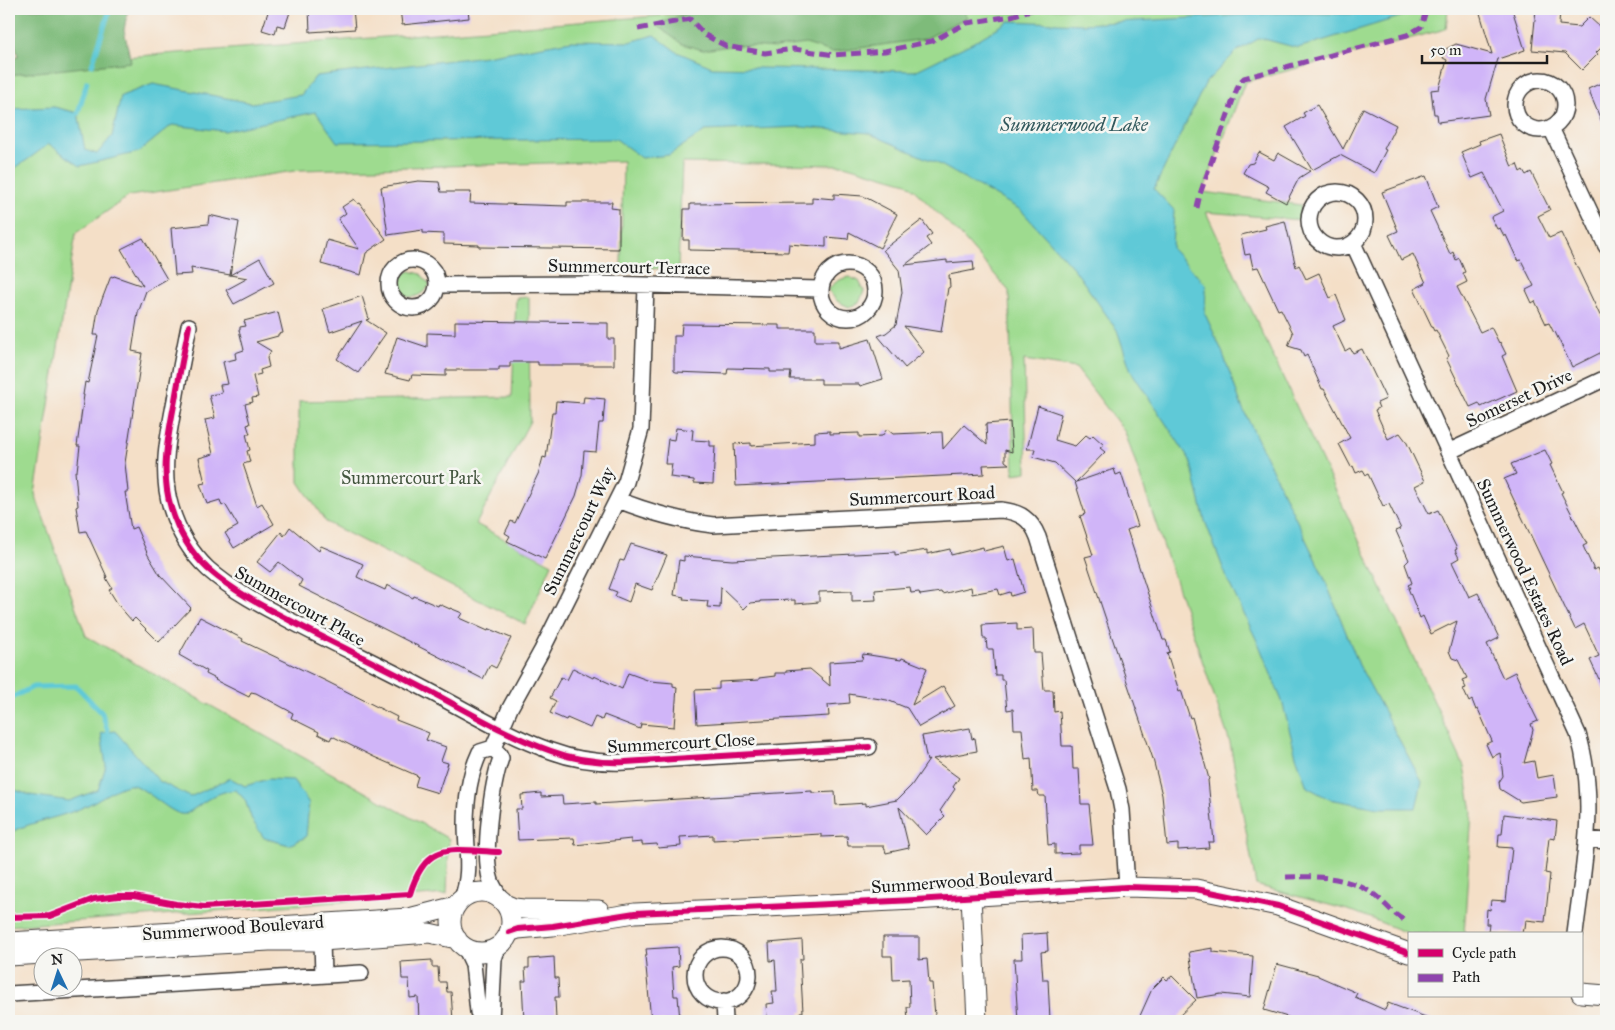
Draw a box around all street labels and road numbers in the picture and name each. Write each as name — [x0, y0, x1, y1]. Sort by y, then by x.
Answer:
street label: Summercourt Terrace — [548, 255, 710, 279]
street label: Somerset Drive — [1462, 364, 1576, 432]
street label: Summercourt Way — [538, 463, 620, 599]
street label: Summerwood Estates Road — [1472, 475, 1578, 669]
street label: Summercourt Road — [848, 481, 996, 511]
street label: Summercourt Place — [231, 561, 369, 651]
street label: Summercourt Close — [607, 728, 755, 758]
street label: Summerwood Boulevard — [870, 864, 1054, 898]
street label: Summerwood Boulevard — [141, 911, 325, 945]

